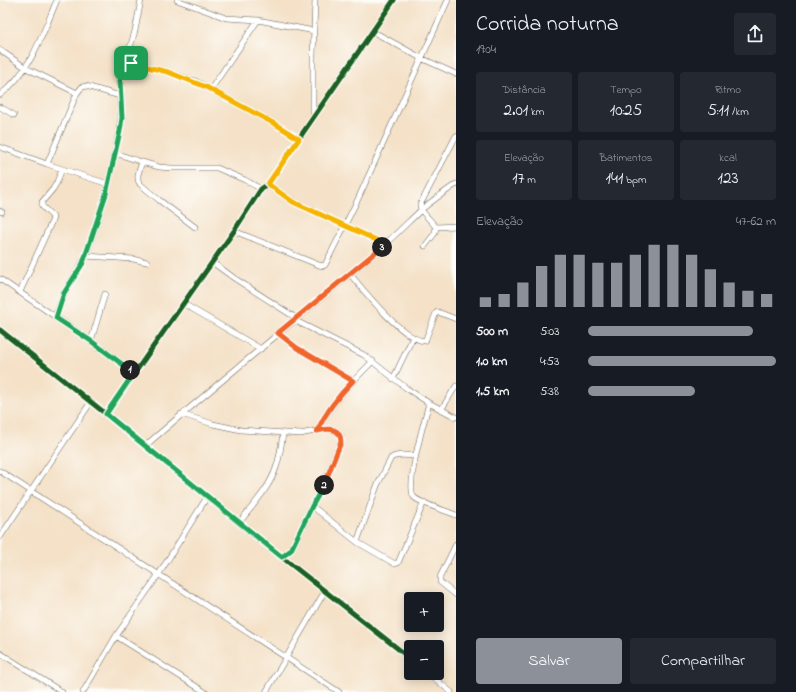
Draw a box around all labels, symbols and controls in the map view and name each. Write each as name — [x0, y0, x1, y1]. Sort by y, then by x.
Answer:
text: Corrida noturna — [476, 9, 619, 41]
button: share — [734, 13, 776, 55]
text: 19:04 — [476, 40, 496, 59]
pin — [114, 46, 148, 80]
icon: arrive — [120, 52, 142, 74]
text: Distância — [502, 82, 546, 98]
text: Tempo — [610, 82, 642, 98]
text: Ritmo — [715, 82, 741, 98]
text: 2.01 — [504, 98, 528, 123]
text: 10:25 — [610, 98, 642, 123]
text: 5:11 — [707, 98, 729, 123]
text: km — [528, 104, 544, 120]
text: /km — [729, 104, 749, 120]
text: Elevação — [504, 150, 544, 166]
text: Batimentos — [600, 150, 652, 166]
text: kcal — [719, 150, 737, 166]
text: 17 — [512, 166, 525, 191]
text: 141 — [606, 166, 623, 191]
text: 123 — [718, 166, 738, 191]
text: m — [525, 172, 536, 188]
text: bpm — [623, 172, 646, 188]
text: Elevação — [476, 212, 523, 231]
text: 47–62 m — [736, 212, 776, 231]
pin: 3 — [372, 237, 392, 257]
text: 3 — [380, 239, 384, 255]
text: 500 m — [476, 322, 508, 341]
text: 5:03 — [540, 322, 560, 341]
text: 1.0 km — [476, 352, 507, 371]
text: 4:53 — [540, 352, 559, 371]
pin: 1 — [120, 360, 140, 380]
text: 1 — [128, 362, 132, 378]
text: 1.5 km — [476, 382, 509, 401]
text: 5:38 — [540, 382, 559, 401]
pin: 2 — [314, 475, 334, 495]
text: 2 — [321, 477, 327, 493]
map controls — [404, 592, 444, 680]
button: + — [404, 592, 444, 632]
button: Salvar — [476, 638, 622, 684]
button: Compartilhar — [630, 638, 776, 684]
button: − — [404, 640, 444, 680]

